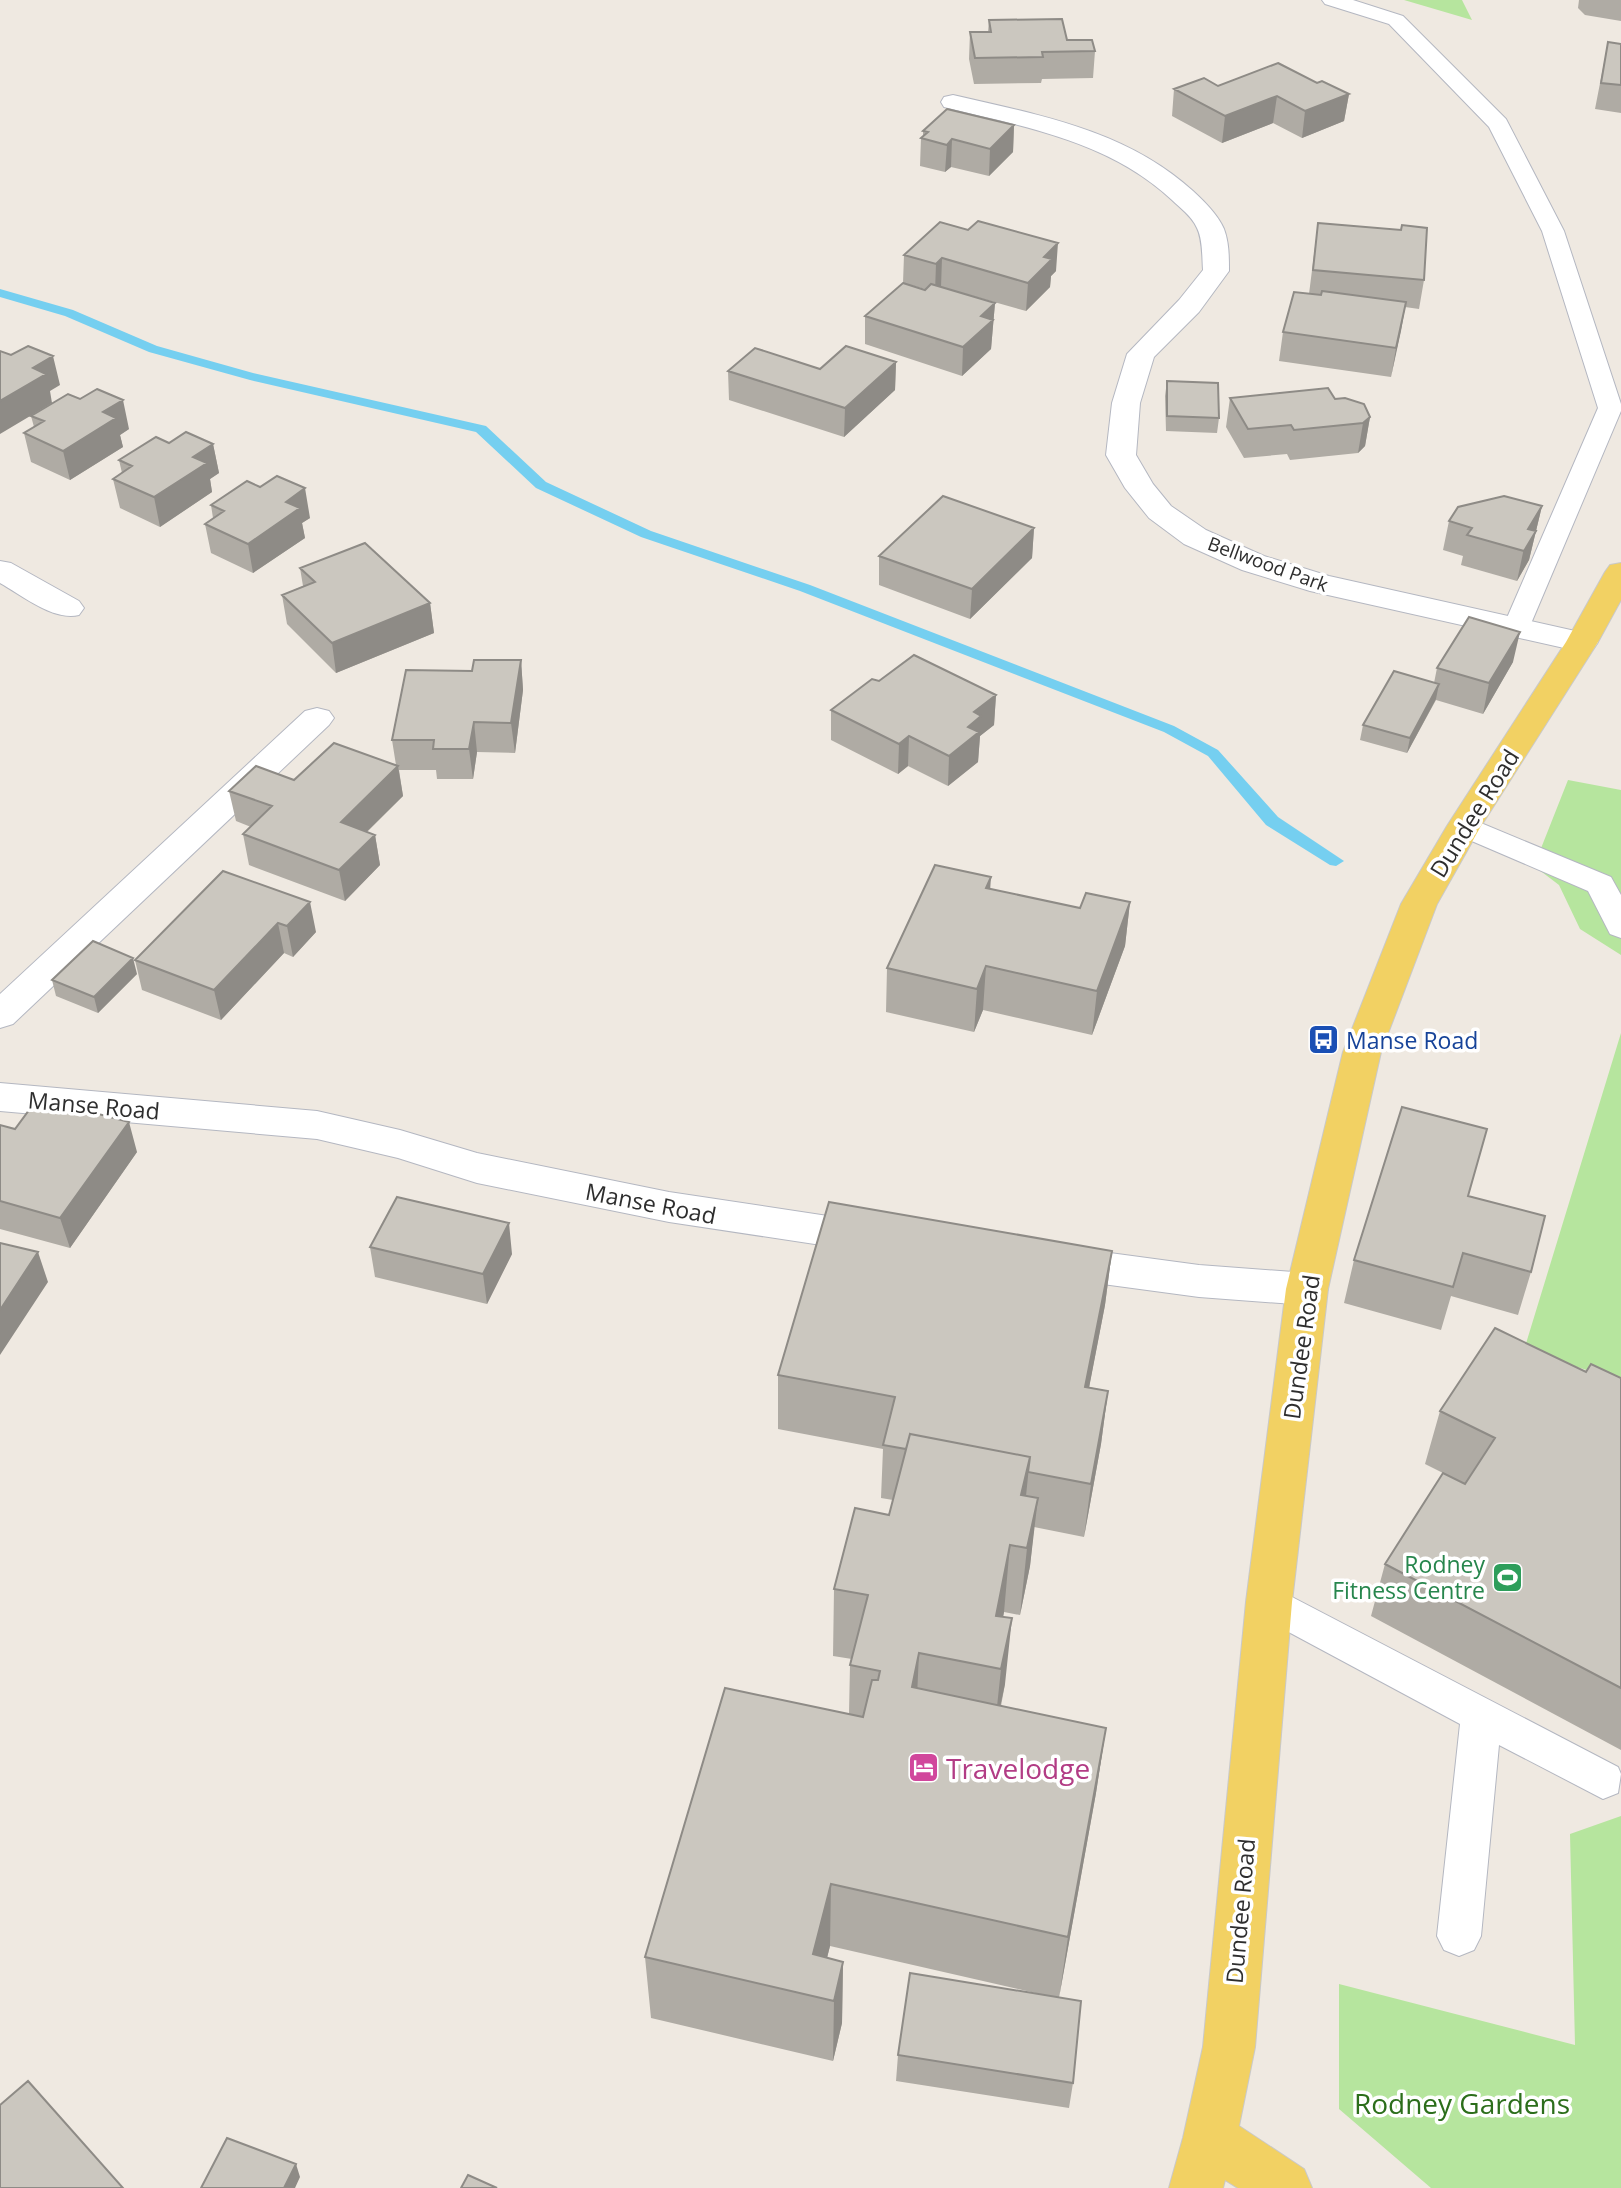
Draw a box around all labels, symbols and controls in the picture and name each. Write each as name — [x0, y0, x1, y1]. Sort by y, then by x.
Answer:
street label: Bellwood Park — [1204, 530, 1332, 598]
street label: Dundee Road — [1422, 743, 1526, 883]
bus stop icon: Manse Road — [1306, 1023, 1340, 1057]
place label: Manse Road — [1346, 1024, 1478, 1056]
street label: Manse Road — [27, 1083, 161, 1127]
street label: Manse Road — [583, 1175, 719, 1231]
street label: Dundee Road — [1275, 1273, 1327, 1421]
place label: Rodney Fitness Centre — [1332, 1548, 1485, 1606]
sports icon: Rodney Fitness Centre — [1491, 1560, 1525, 1594]
place label: Travelodge — [946, 1749, 1090, 1787]
hotel icon: Travelodge — [906, 1751, 940, 1785]
street label: Dundee Road — [1218, 1837, 1262, 1985]
park label: Rodney Gardens — [1354, 2084, 1570, 2122]

